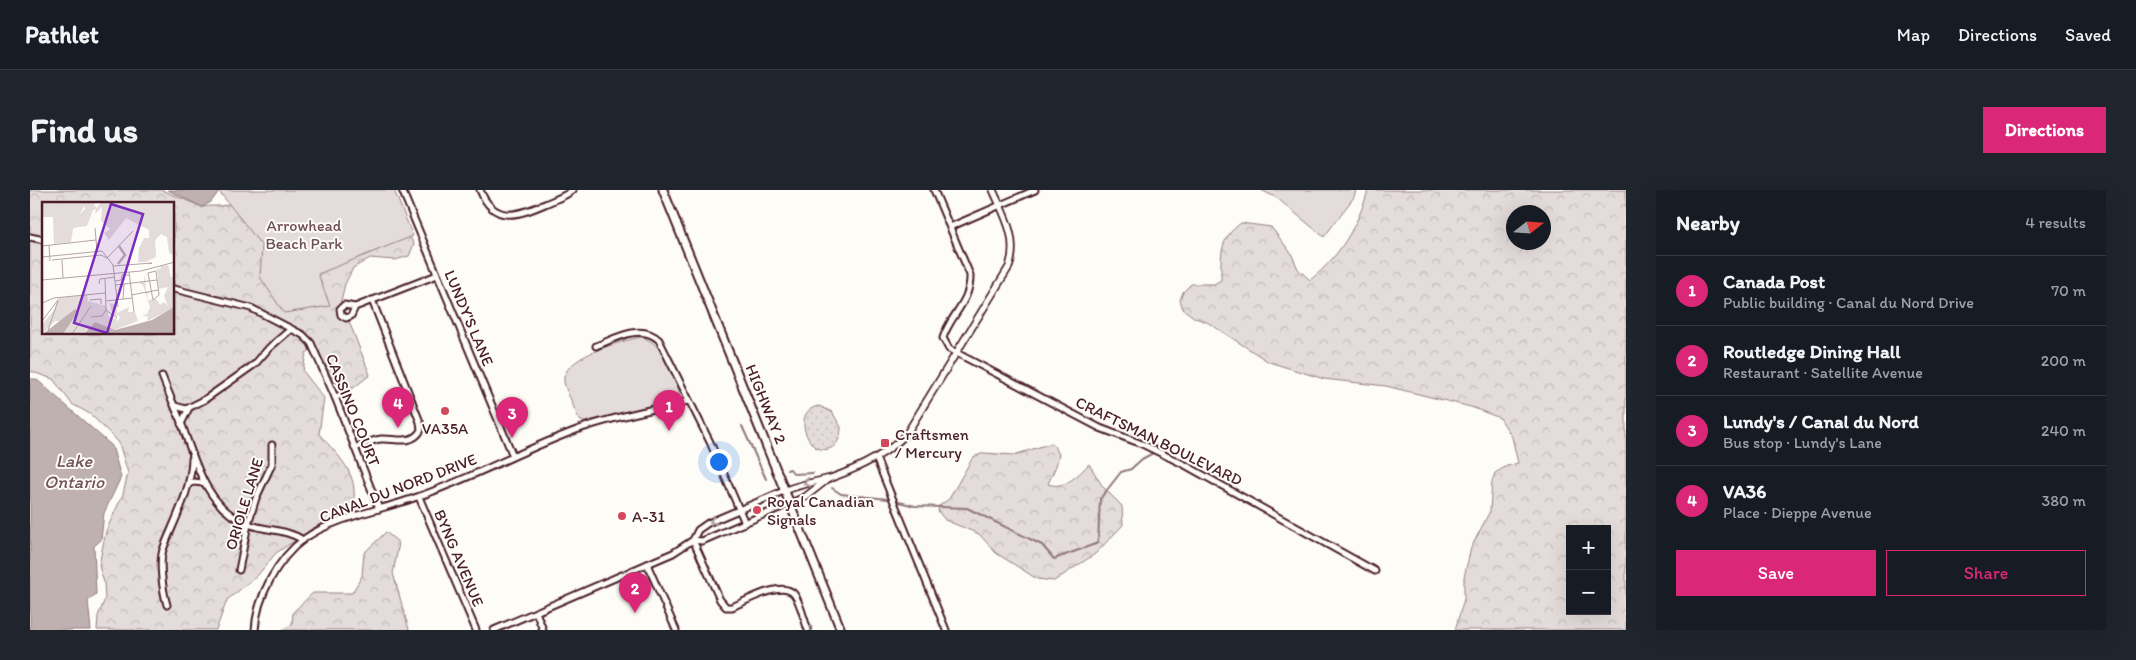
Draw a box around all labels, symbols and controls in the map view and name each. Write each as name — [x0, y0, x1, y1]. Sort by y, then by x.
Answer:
text: Pathlet — [25, 20, 99, 49]
text: Map — [1897, 24, 1930, 46]
text: Directions — [1958, 24, 2037, 46]
text: Saved — [2065, 24, 2111, 46]
button: Directions — [1983, 107, 2106, 153]
text: Find us — [30, 109, 138, 151]
inset map — [42, 202, 175, 335]
north arrow — [1506, 205, 1551, 250]
text: Nearby — [1676, 210, 1740, 235]
text: 4 results — [2025, 213, 2086, 232]
park label: Arrowhead Beach Park — [265, 216, 343, 253]
street label: LUNDY'S LANE — [440, 267, 498, 369]
text: Canada Post — [1723, 270, 1825, 293]
text: 1 — [1688, 281, 1696, 300]
text: 70 m — [2051, 281, 2086, 300]
text: Public building · Canal du Nord Drive — [1723, 293, 1974, 312]
text: Routledge Dining Hall — [1723, 340, 1901, 363]
street label: CASSINO COURT — [322, 351, 384, 469]
text: 2 — [1688, 351, 1696, 370]
text: 200 m — [2041, 351, 2086, 370]
street label: HIGHWAY 2 — [741, 361, 791, 447]
text: Restaurant · Satellite Avenue — [1723, 363, 1923, 382]
pin: 4 — [382, 387, 414, 428]
pin: 1 — [653, 390, 685, 431]
street label: CRAFTSMAN BOULEVARD — [1073, 392, 1245, 490]
pin: 3 — [496, 397, 528, 438]
marker: VA35A — [439, 405, 451, 417]
text: Lundy's / Canal du Nord — [1723, 410, 1919, 433]
place label: VA35A — [422, 419, 468, 438]
text: 3 — [1688, 421, 1696, 440]
text: 240 m — [2041, 421, 2086, 440]
place label: Craftsmen / Mercury — [895, 425, 969, 462]
text: Bus stop · Lundy's Lane — [1723, 433, 1882, 452]
marker: Craftsmen / Mercury — [879, 437, 891, 449]
street label: CANAL DU NORD DRIVE — [317, 449, 479, 527]
your location — [706, 449, 732, 475]
water label: Lake Ontario — [44, 450, 105, 493]
street label: ORIOLE LANE — [221, 455, 267, 552]
one-way arrow — [804, 477, 812, 487]
text: VA36 — [1723, 480, 1766, 503]
text: 4 — [1687, 491, 1697, 510]
text: 380 m — [2042, 491, 2086, 510]
place label: Royal Canadian Signals — [767, 492, 874, 529]
text: Place · Dieppe Avenue — [1723, 503, 1872, 522]
marker: Royal Canadian Signals — [751, 504, 763, 516]
street label: BYNG AVENUE — [430, 507, 488, 610]
place label: A-31 — [632, 507, 665, 526]
marker: A-31 — [616, 510, 628, 522]
one-way arrow — [709, 515, 718, 526]
map controls — [1566, 525, 1611, 615]
button: + — [1566, 525, 1611, 570]
button: Save — [1676, 550, 1876, 596]
button: Share — [1886, 550, 2086, 596]
button: − — [1566, 570, 1611, 615]
pin: 2 — [619, 572, 651, 613]

